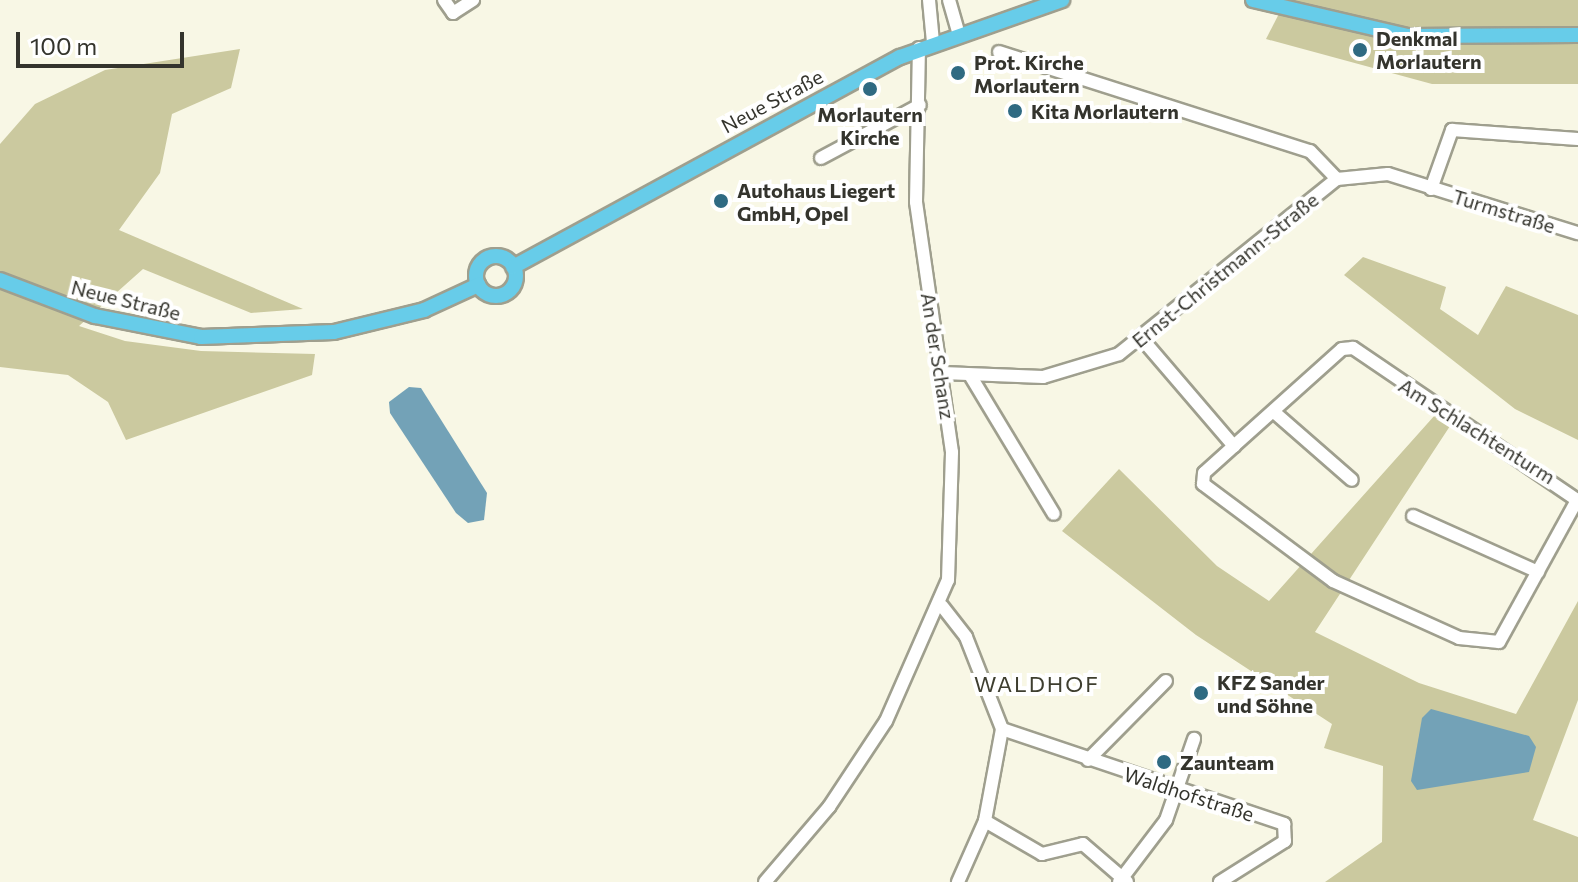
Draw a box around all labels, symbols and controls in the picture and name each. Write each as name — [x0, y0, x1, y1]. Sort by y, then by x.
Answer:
scale bar — [20, 16, 188, 66]
place label: Denkmal Morlautern — [1376, 26, 1481, 73]
text: 100 m — [30, 31, 97, 60]
marker: Denkmal Morlautern — [1351, 41, 1369, 59]
place label: Prot. Kirche Morlautern — [974, 50, 1084, 97]
street label: Neue Straße — [717, 64, 827, 138]
marker: Prot. Kirche Morlautern — [949, 64, 967, 82]
marker: Morlautern Kirche — [861, 80, 879, 98]
place label: Kita Morlautern — [1031, 99, 1179, 123]
place label: Morlautern Kirche — [817, 102, 923, 149]
marker: Kita Morlautern — [1006, 102, 1024, 120]
place label: Autohaus Liegert GmbH, Opel — [737, 178, 895, 225]
street label: Turmstraße — [1450, 184, 1558, 238]
street label: Ernst-Christmann-Straße — [1127, 188, 1323, 352]
marker: Autohaus Liegert GmbH, Opel — [712, 192, 730, 210]
street label: Neue Straße — [69, 275, 183, 325]
street label: An der Schanz — [916, 291, 960, 421]
street label: Am Schlachtenturm — [1394, 373, 1560, 489]
place label: KFZ Sander und Söhne — [1217, 670, 1325, 717]
district label: WALDHOF — [974, 671, 1100, 697]
marker: KFZ Sander und Söhne — [1192, 684, 1210, 702]
place label: Zaunteam — [1180, 750, 1274, 774]
marker: Zaunteam — [1155, 753, 1173, 771]
street label: Waldhofstraße — [1121, 762, 1257, 826]

